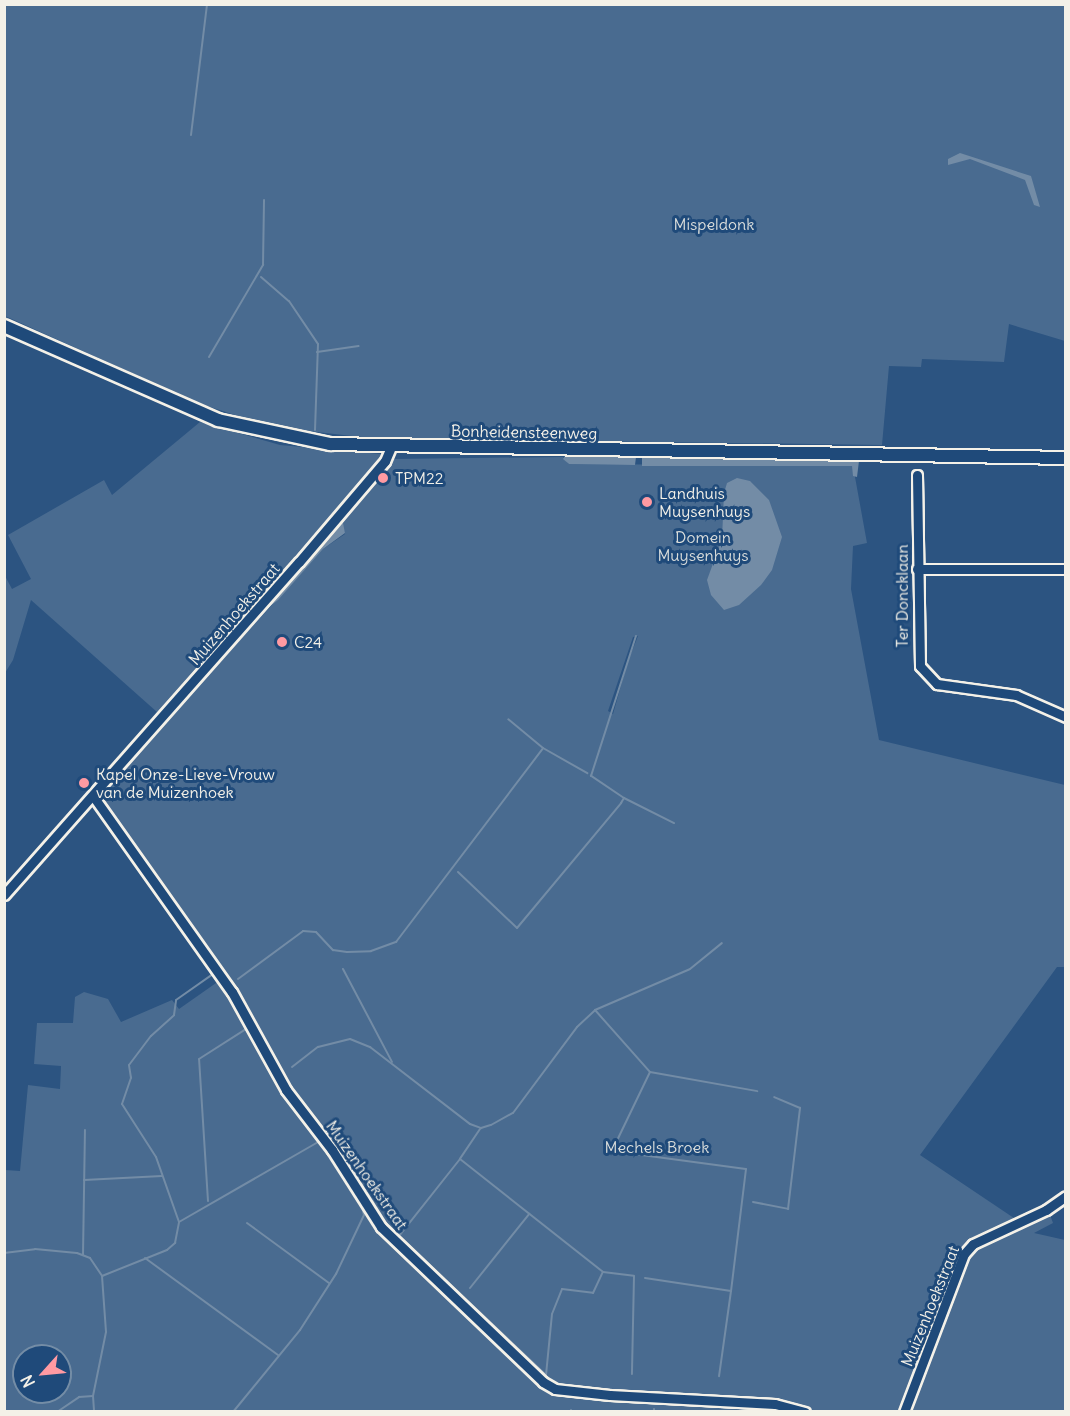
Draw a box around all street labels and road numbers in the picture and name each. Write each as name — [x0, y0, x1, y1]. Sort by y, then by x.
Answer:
street label: Bonheidensteenweg — [451, 421, 597, 443]
street label: Ter Doncklaan — [892, 544, 912, 648]
street label: Muizenhoekstraat — [185, 559, 283, 669]
street label: Muizenhoekstraat — [322, 1117, 412, 1233]
street label: Muizenhoekstraat — [897, 1243, 963, 1369]

